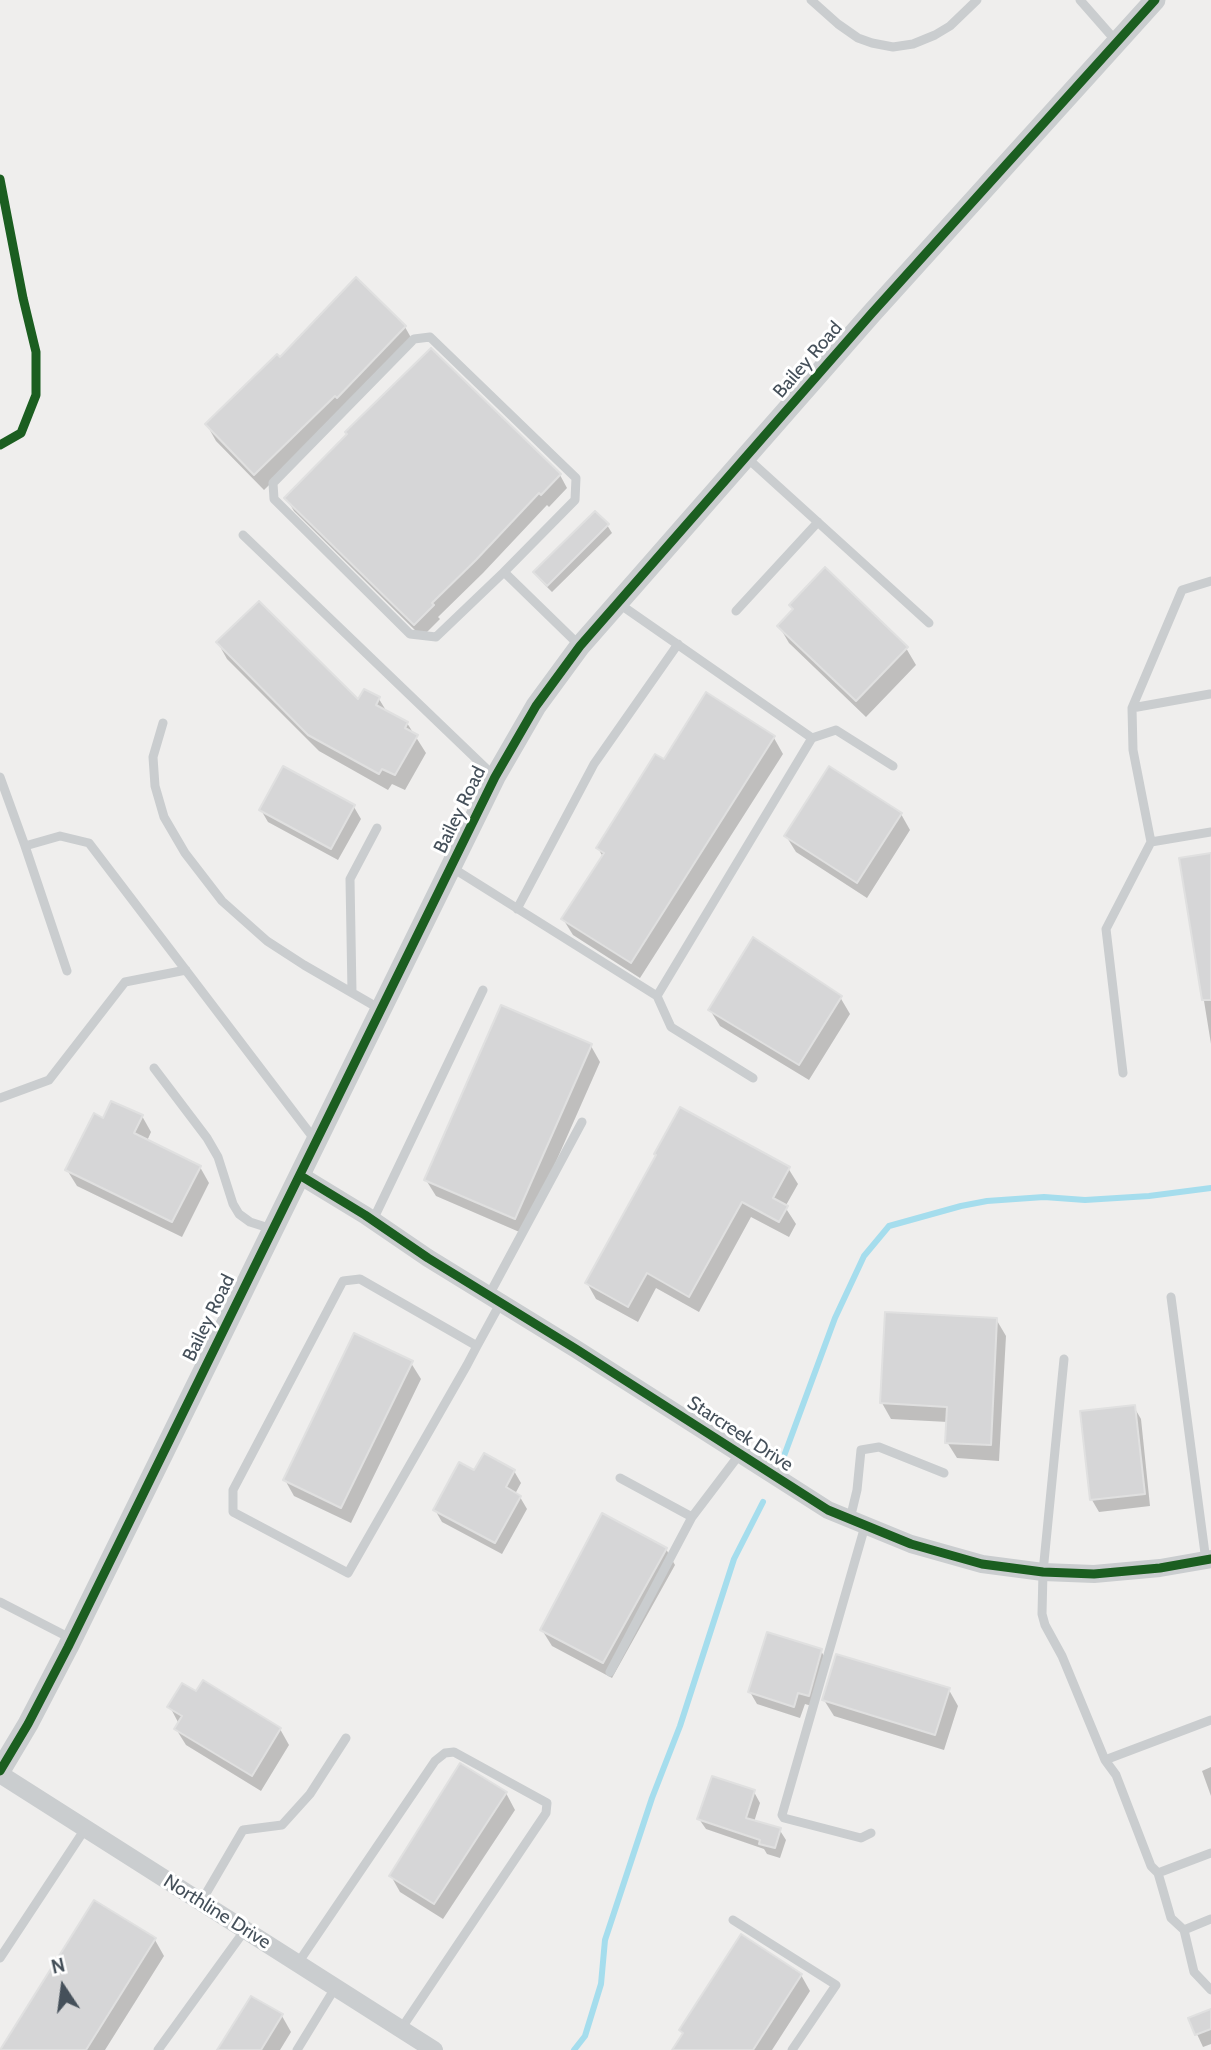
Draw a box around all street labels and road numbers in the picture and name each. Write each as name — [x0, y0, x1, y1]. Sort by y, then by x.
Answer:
street label: Bailey Road — [769, 317, 847, 403]
street label: Bailey Road — [429, 763, 491, 857]
street label: Bailey Road — [178, 1271, 240, 1365]
street label: Starcreek Drive — [683, 1391, 797, 1477]
street label: Northline Drive — [159, 1870, 275, 1954]

